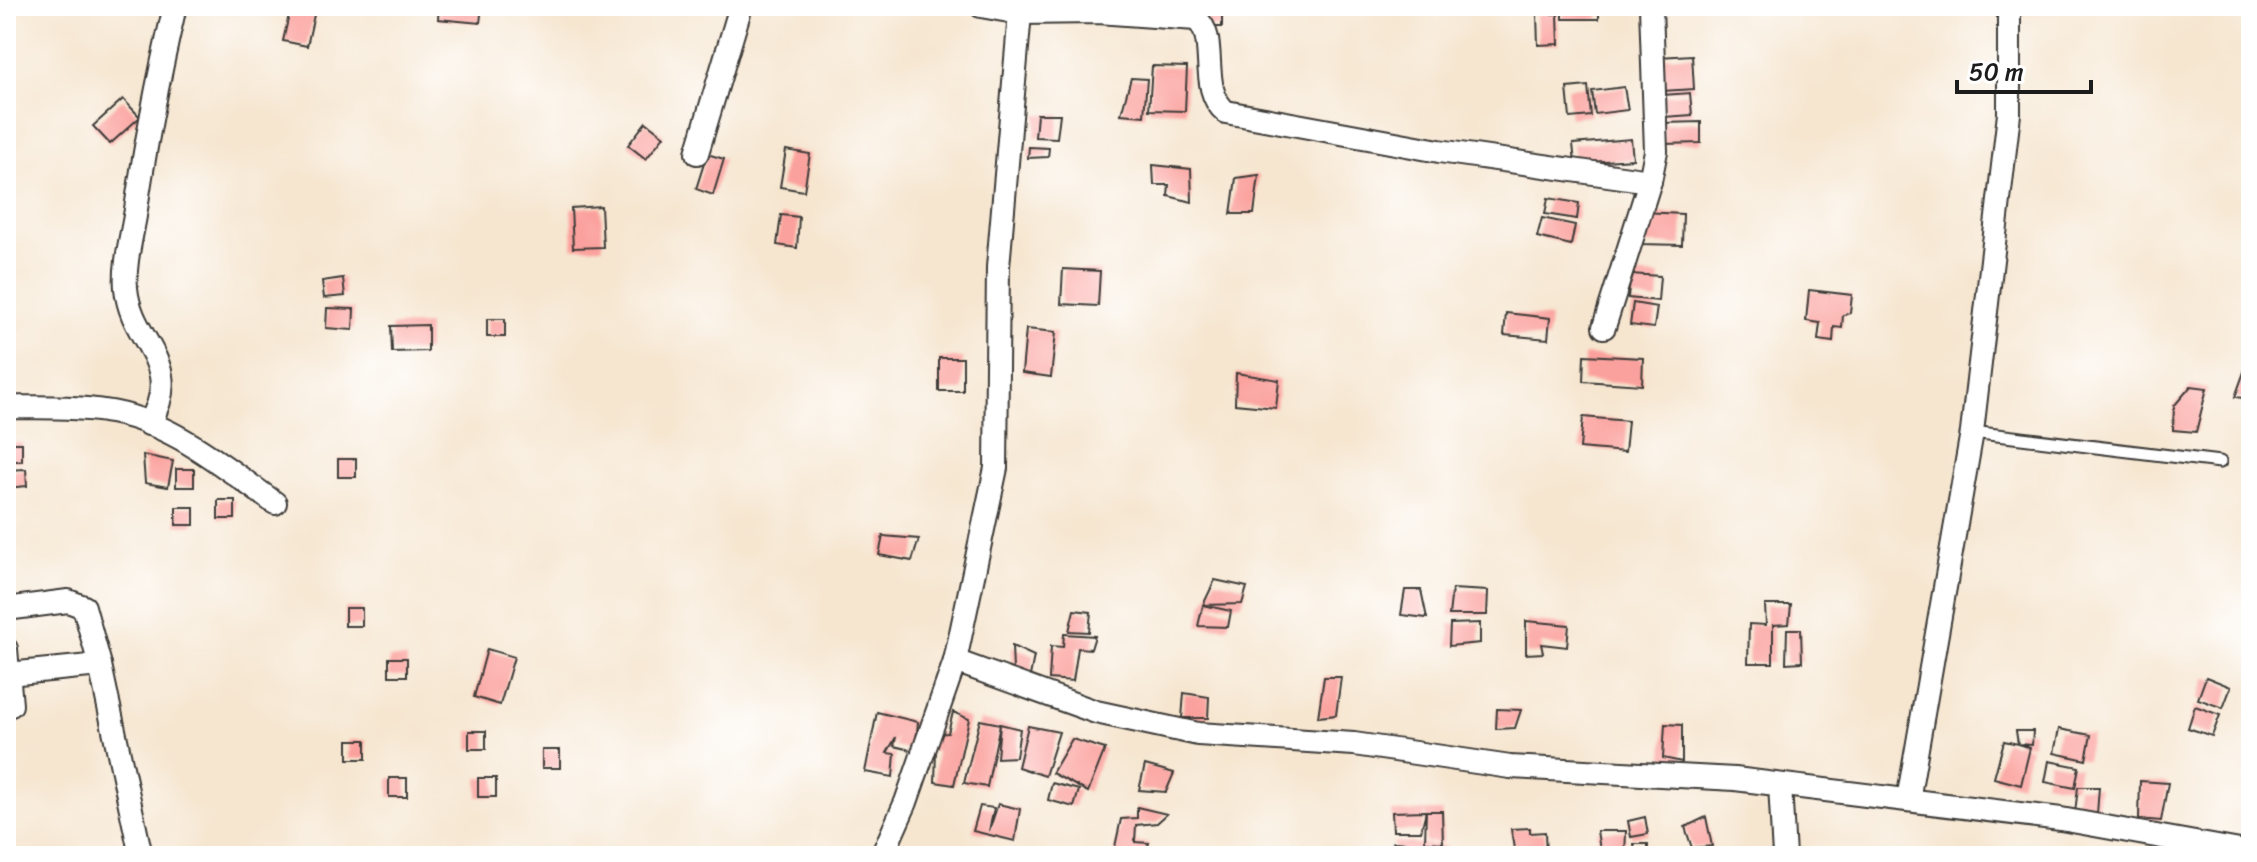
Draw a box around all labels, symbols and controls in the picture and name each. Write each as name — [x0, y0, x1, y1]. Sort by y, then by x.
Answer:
scale bar — [1957, 44, 2091, 94]
text: 50 m — [1969, 51, 2024, 93]

